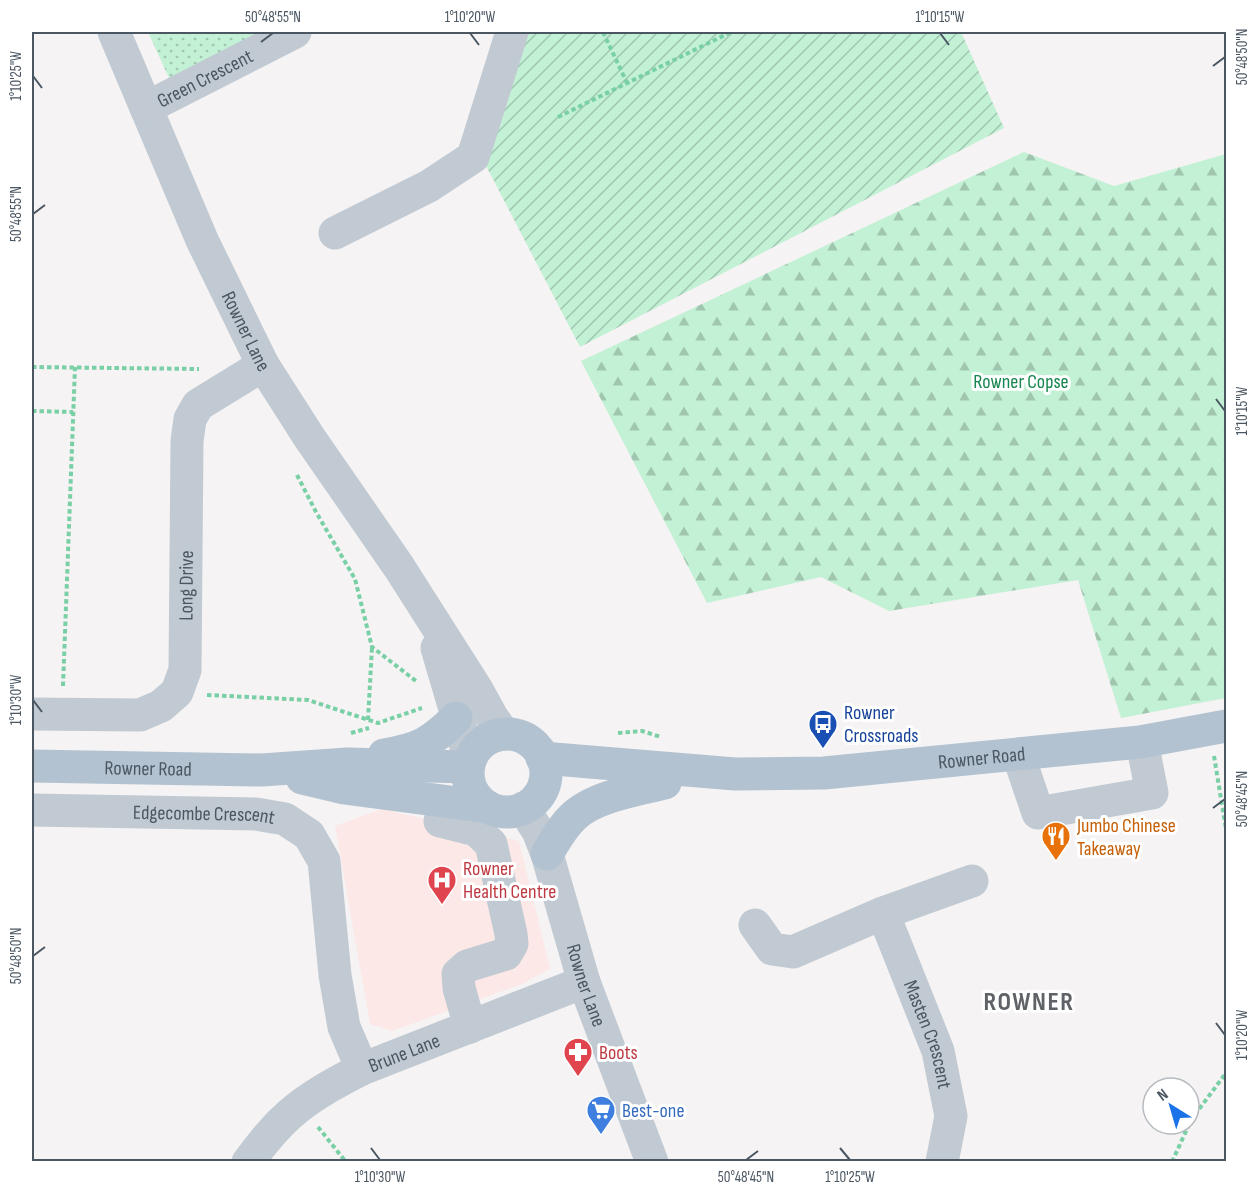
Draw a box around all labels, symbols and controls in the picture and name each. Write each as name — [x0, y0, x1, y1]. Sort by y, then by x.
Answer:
text: 50°48'55"N — [245, 8, 301, 27]
text: 1°10'20"W — [445, 8, 495, 27]
text: 1°10'15"W — [916, 8, 965, 27]
text: 50°48'50"N — [1233, 29, 1252, 85]
street label: Green Crescent — [153, 45, 257, 113]
text: 1°10'25"W — [7, 51, 26, 101]
text: 50°48'55"N — [7, 186, 26, 242]
street label: Rowner Lane — [216, 288, 275, 376]
park label: Rowner Copse — [973, 370, 1069, 394]
text: 1°10'15"W — [1233, 386, 1252, 435]
street label: Long Drive — [174, 550, 199, 621]
text: 1°10'30"W — [7, 675, 26, 725]
place label: Rowner Crossroads — [844, 701, 918, 748]
bus stop icon: Rowner Crossroads — [807, 708, 839, 750]
street label: Rowner Road — [937, 742, 1026, 775]
street label: Rowner Road — [104, 756, 192, 782]
text: 50°48'45"N — [1233, 771, 1252, 827]
street label: Edgecombe Crescent — [133, 801, 277, 830]
place label: Jumbo Chinese Takeaway — [1076, 814, 1176, 861]
restaurant icon: Jumbo Chinese Takeaway — [1040, 820, 1072, 862]
place label: Rowner Health Centre — [463, 857, 556, 904]
hospital icon: Rowner Health Centre — [426, 864, 458, 906]
text: 50°48'50"N — [7, 928, 26, 984]
street label: Rowner Lane — [561, 941, 611, 1030]
street label: Masten Crescent — [898, 977, 956, 1091]
district label: ROWNER — [984, 987, 1074, 1018]
text: 1°10'20"W — [1233, 1010, 1252, 1060]
street label: Brune Lane — [365, 1029, 443, 1078]
pharmacy icon: Boots — [562, 1036, 594, 1078]
place label: Boots — [599, 1041, 638, 1065]
north arrow — [1141, 1076, 1201, 1136]
text: N — [1154, 1085, 1172, 1105]
supermarket icon: Best-one — [585, 1094, 617, 1136]
place label: Best-one — [622, 1099, 684, 1123]
text: 1°10'30"W — [355, 1168, 405, 1187]
text: 50°48'45"N — [718, 1168, 774, 1187]
text: 1°10'25"W — [825, 1168, 875, 1187]

